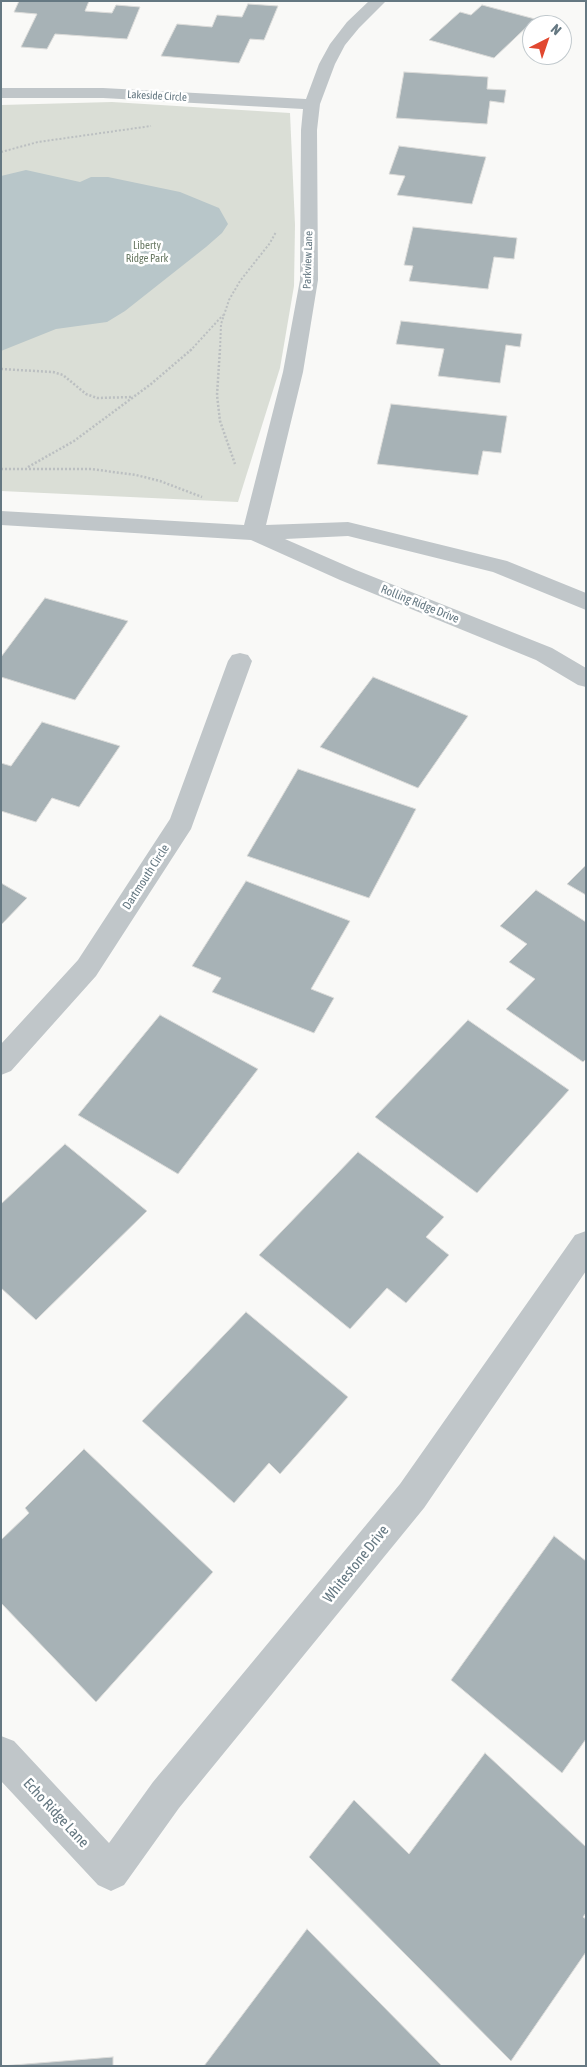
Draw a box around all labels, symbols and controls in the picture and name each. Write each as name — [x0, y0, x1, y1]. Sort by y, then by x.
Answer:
north arrow — [522, 15, 572, 65]
text: N — [548, 21, 565, 38]
street label: Lakeside Circle — [127, 88, 187, 104]
street label: Parkview Lane — [300, 231, 316, 289]
park label: Liberty Ridge Park — [126, 239, 168, 265]
street label: Rolling Ridge Drive — [379, 582, 461, 626]
street label: Dartmouth Circle — [120, 842, 172, 912]
street label: Whitestone Drive — [319, 1522, 393, 1606]
street label: Echo Ridge Lane — [19, 1775, 93, 1851]

